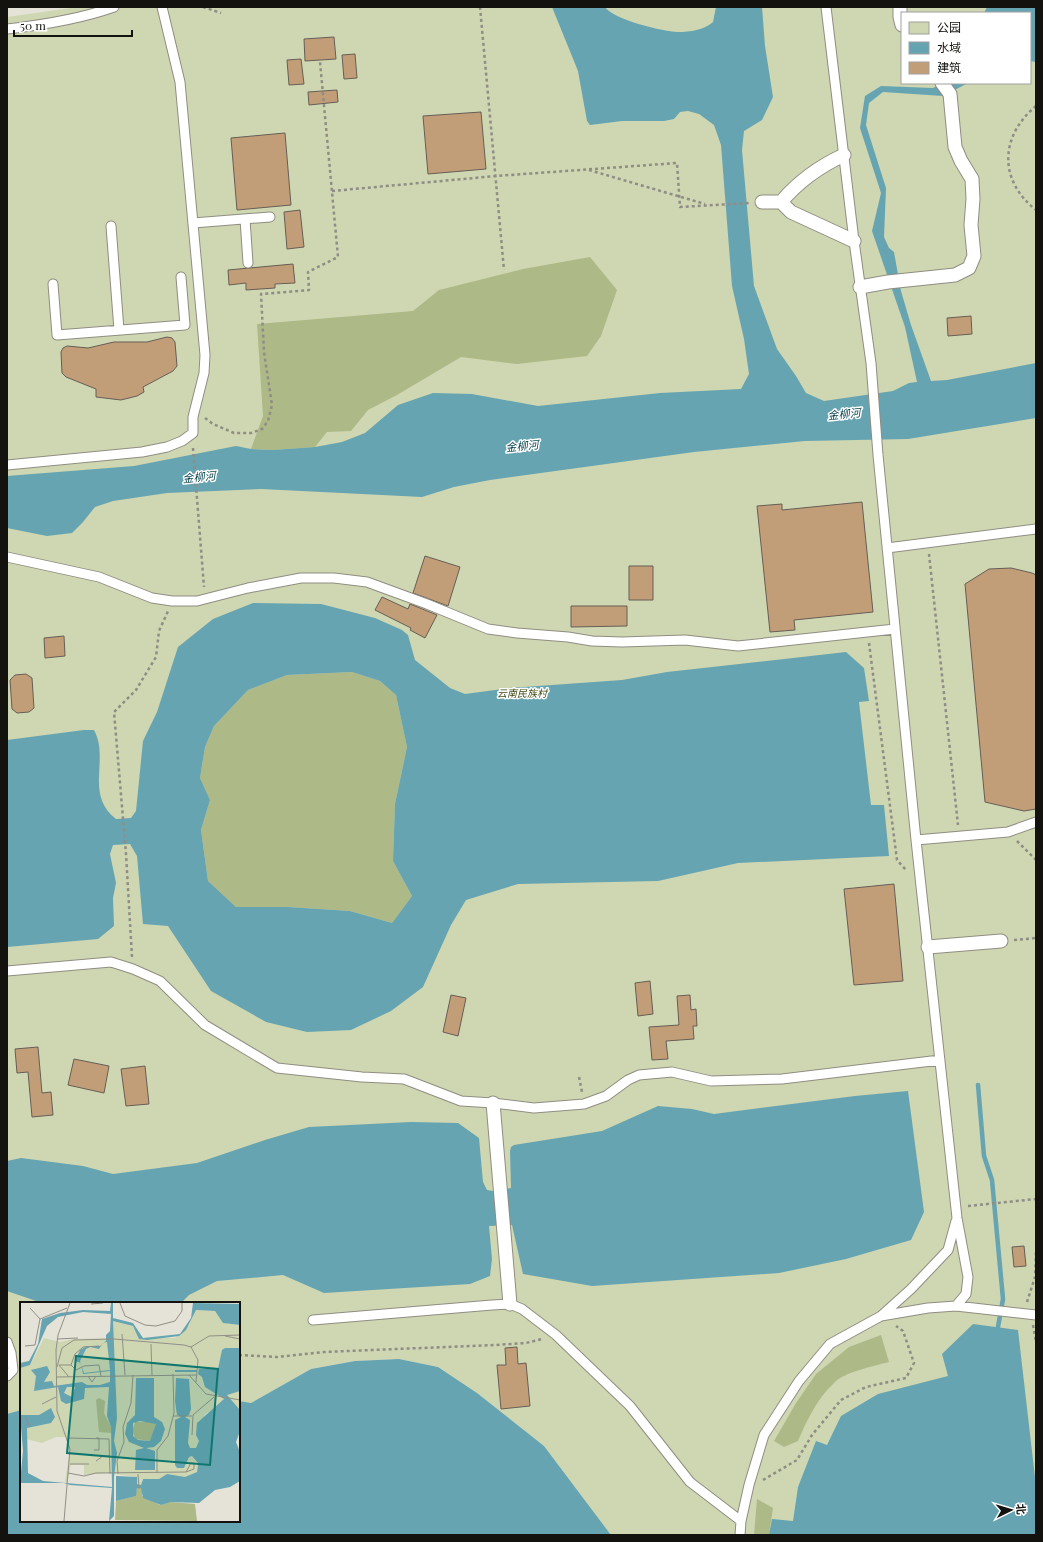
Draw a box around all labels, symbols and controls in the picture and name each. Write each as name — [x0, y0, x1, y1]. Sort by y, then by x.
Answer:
scale bar — [14, 12, 132, 38]
legend — [901, 12, 1031, 84]
text: 50 m — [20, 17, 46, 33]
text: 公园 — [937, 19, 961, 35]
text: 水域 — [937, 39, 961, 55]
text: 建筑 — [937, 59, 961, 75]
water label: 金柳河 — [827, 404, 863, 423]
water label: 金柳河 — [505, 436, 541, 455]
water label: 金柳河 — [182, 467, 218, 486]
park label: 云南民族村 — [497, 686, 549, 700]
inset map — [20, 1302, 240, 1522]
north arrow — [991, 1490, 1031, 1530]
text: 北 — [1014, 1503, 1029, 1515]

